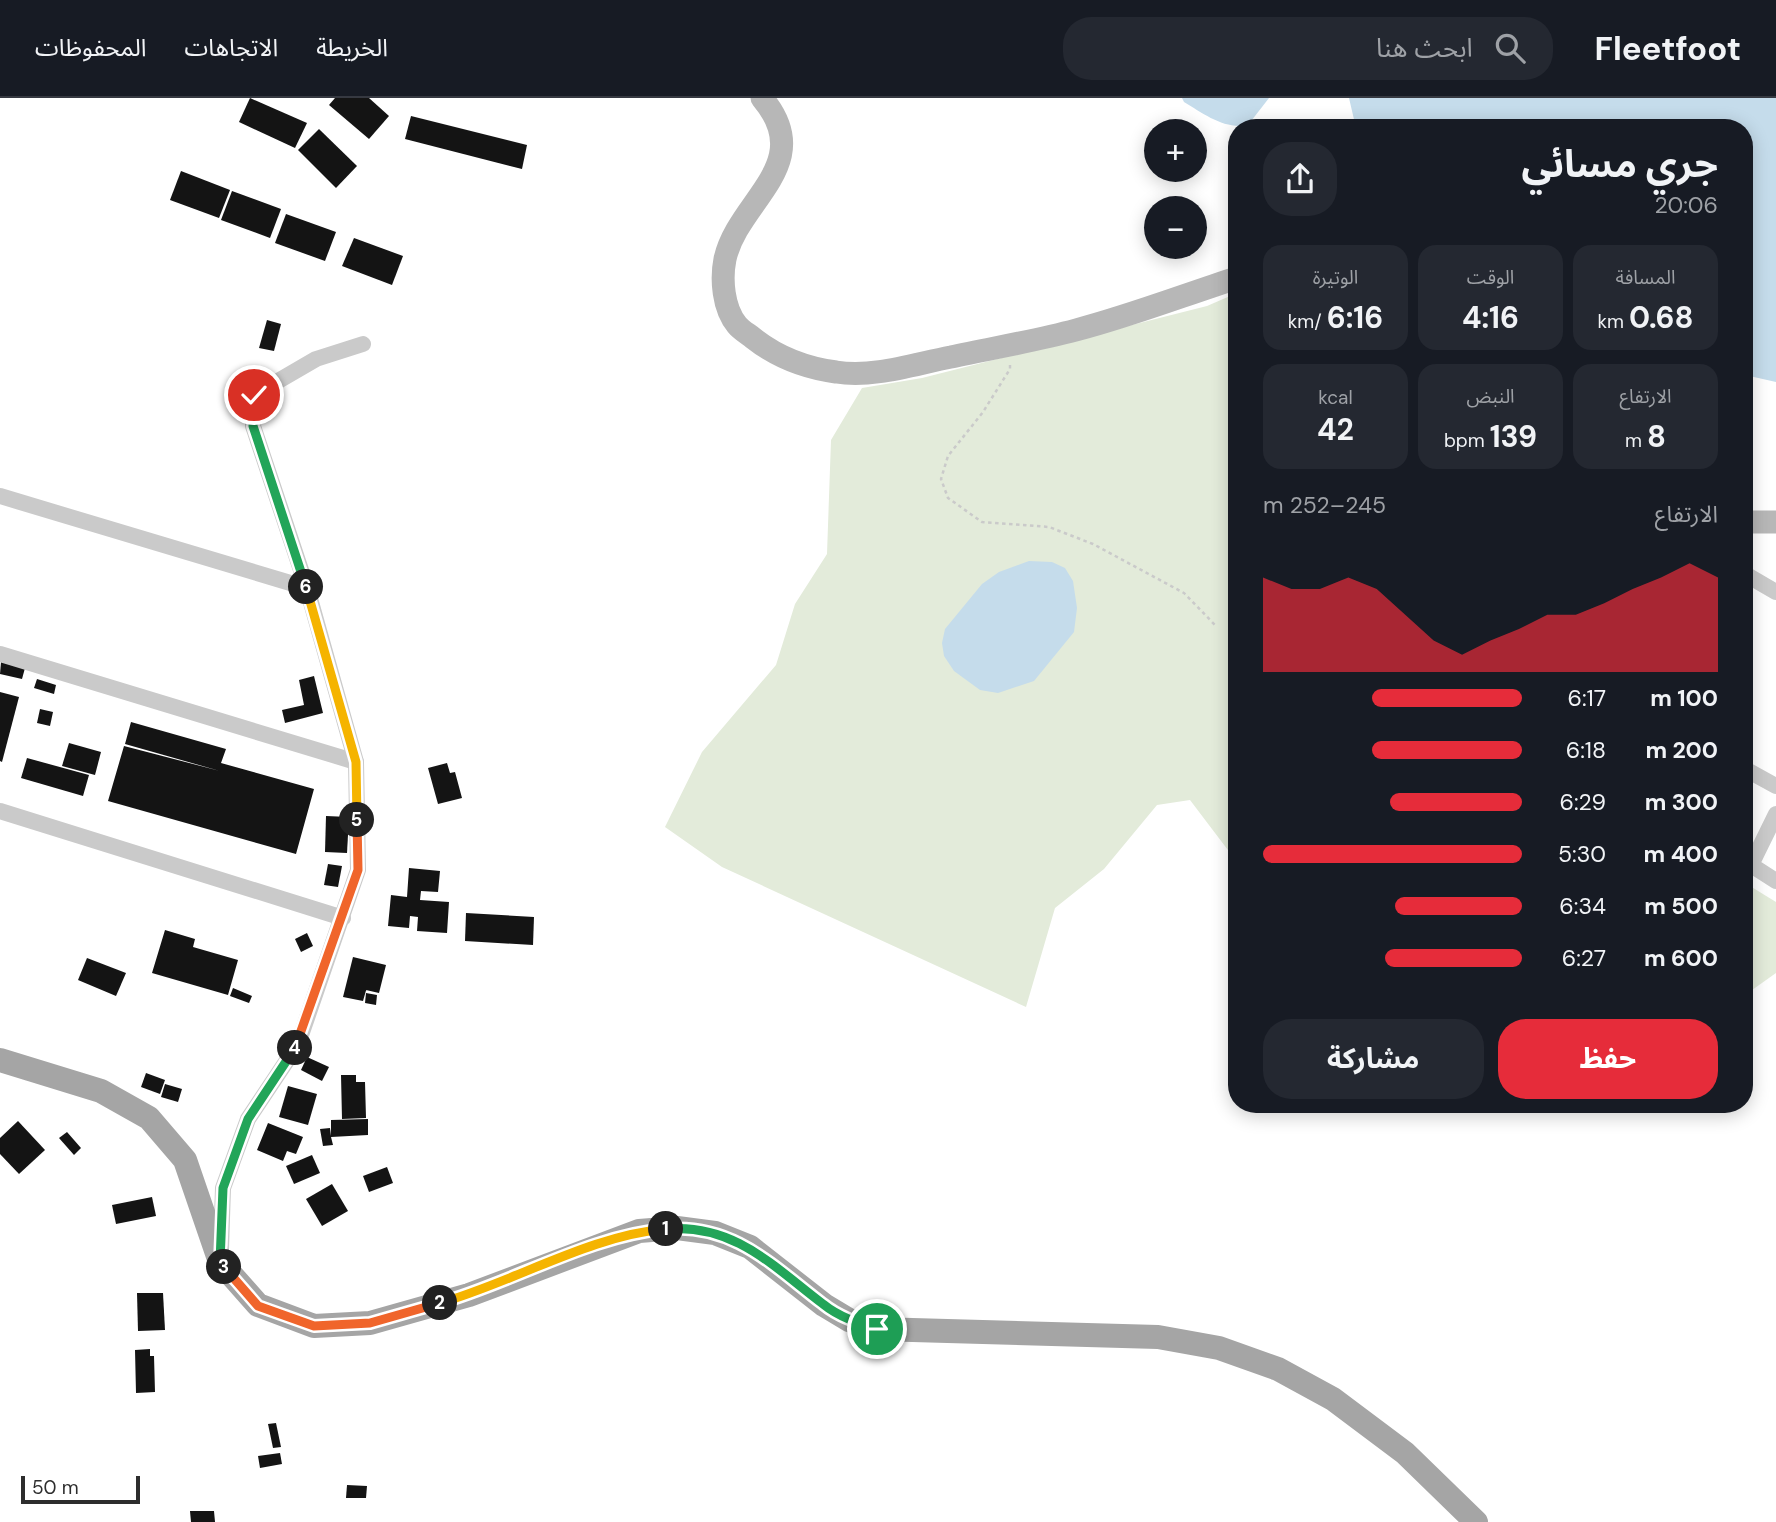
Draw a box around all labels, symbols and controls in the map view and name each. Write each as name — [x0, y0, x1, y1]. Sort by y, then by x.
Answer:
search box — [1063, 17, 1553, 80]
text: Fleetfoot — [1595, 27, 1741, 70]
icon: search — [1491, 29, 1529, 67]
text: ابحث هنا — [1376, 31, 1473, 65]
text: المحفوظات — [35, 32, 146, 63]
text: الاتجاهات — [184, 32, 278, 63]
text: الخريطة — [316, 32, 388, 63]
map controls — [1144, 119, 1207, 259]
button: + — [1144, 119, 1207, 182]
text: جري مسائي — [1522, 139, 1718, 189]
button: share — [1263, 142, 1337, 216]
text: 20:06 — [1654, 190, 1718, 220]
button: − — [1144, 196, 1207, 259]
text: الوتيرة — [1313, 265, 1358, 290]
text: الوقت — [1467, 265, 1514, 290]
text: المسافة — [1616, 265, 1675, 290]
text: 6:16 — [1327, 298, 1383, 337]
text: 4:16 — [1462, 298, 1519, 337]
text: 0.68 — [1629, 298, 1694, 337]
text: /km — [1288, 309, 1327, 334]
text: km — [1597, 309, 1629, 334]
pin — [224, 365, 284, 425]
icon: check — [235, 376, 273, 414]
text: النبض — [1466, 384, 1515, 409]
text: الارتفاع — [1619, 384, 1672, 409]
text: kcal — [1318, 385, 1353, 410]
text: 42 — [1317, 410, 1354, 449]
text: 139 — [1490, 417, 1537, 456]
text: 8 — [1647, 417, 1666, 456]
text: bpm — [1444, 428, 1490, 453]
text: m — [1625, 428, 1647, 453]
text: 245–252 m — [1263, 490, 1386, 520]
text: الارتفاع — [1655, 499, 1718, 529]
pin: 6 — [288, 570, 324, 604]
text: 6 — [299, 574, 312, 599]
text: 6:17 — [1567, 683, 1606, 713]
text: 100 m — [1650, 683, 1718, 713]
text: 6:18 — [1566, 735, 1606, 765]
text: 200 m — [1645, 735, 1718, 765]
text: 6:29 — [1559, 787, 1606, 817]
text: 300 m — [1645, 787, 1718, 817]
pin: 5 — [340, 802, 374, 838]
text: 5 — [351, 807, 362, 832]
text: 5:30 — [1558, 839, 1606, 869]
text: 400 m — [1644, 839, 1718, 869]
text: 6:34 — [1559, 891, 1606, 921]
text: 500 m — [1644, 891, 1718, 921]
text: 6:27 — [1562, 943, 1606, 973]
text: 600 m — [1644, 943, 1718, 973]
button: مشاركة — [1263, 1019, 1484, 1099]
button: حفظ — [1498, 1019, 1718, 1099]
pin: 4 — [278, 1030, 312, 1066]
text: 4 — [288, 1035, 301, 1060]
pin: 1 — [648, 1212, 684, 1246]
text: 1 — [662, 1216, 669, 1241]
pin: 3 — [206, 1250, 242, 1284]
text: 3 — [218, 1254, 229, 1279]
pin: 2 — [422, 1286, 458, 1320]
text: 2 — [434, 1290, 445, 1315]
pin — [847, 1299, 907, 1359]
icon: arrive — [858, 1310, 896, 1348]
scale bar — [21, 1473, 140, 1505]
text: 50 m — [32, 1475, 79, 1500]

